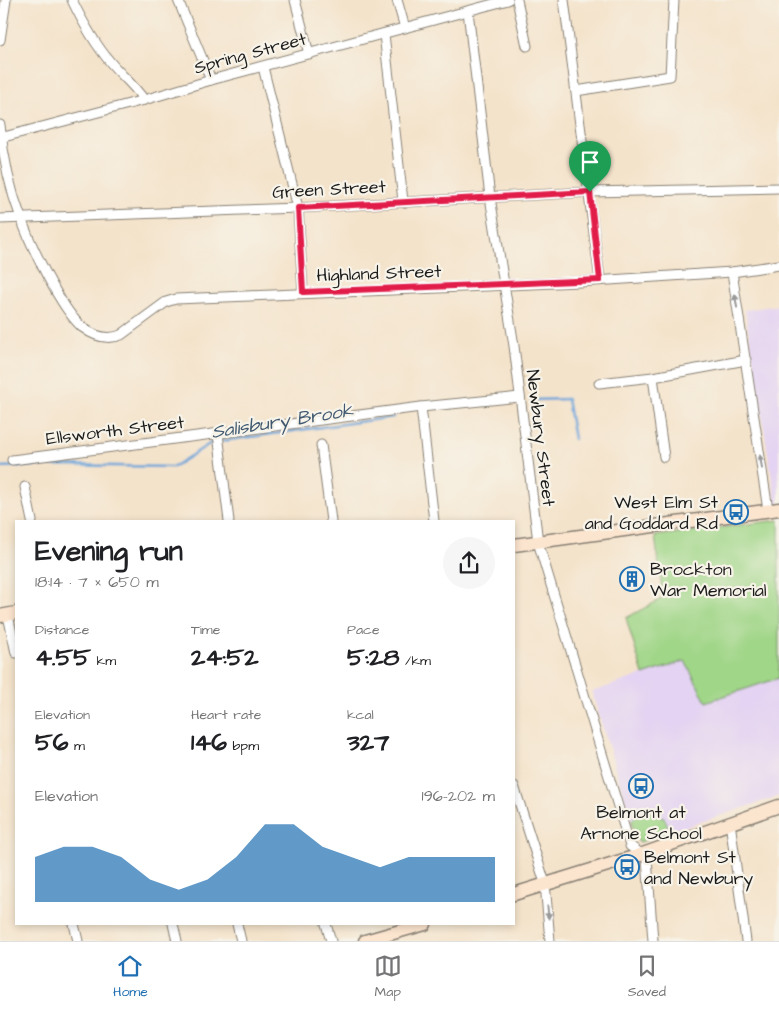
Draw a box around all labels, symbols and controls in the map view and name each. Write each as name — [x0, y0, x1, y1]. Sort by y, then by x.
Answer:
street label: Spring Street — [191, 26, 310, 81]
pin — [569, 141, 611, 192]
icon: arrive — [576, 148, 604, 176]
street label: Green Street — [272, 174, 387, 205]
street label: Highland Street — [316, 259, 443, 289]
one-way arrow — [732, 293, 740, 309]
street label: Newbury Street — [519, 368, 561, 509]
water label: Salisbury Brook — [209, 397, 355, 446]
street label: Ellsworth Street — [45, 410, 186, 451]
one-way arrow — [757, 454, 765, 470]
place label: West Elm St and Goddard Rd — [585, 490, 719, 536]
bus stop icon: West Elm St and Goddard Rd — [723, 499, 749, 525]
text: Evening run — [35, 532, 183, 571]
button: share — [443, 537, 495, 589]
place label: Brockton War Memorial — [650, 557, 767, 603]
building icon: Brockton War Memorial — [619, 566, 645, 592]
text: 18:14 · 7 × 650 m — [35, 571, 159, 593]
text: Distance — [35, 620, 89, 640]
text: Time — [191, 620, 220, 640]
text: Pace — [347, 620, 379, 640]
text: 4.55 — [35, 640, 91, 675]
text: 24:52 — [191, 640, 259, 675]
text: 5:28 — [347, 640, 399, 675]
text: km — [91, 651, 116, 671]
text: /km — [399, 651, 431, 671]
text: Elevation — [35, 705, 90, 725]
text: Heart rate — [191, 705, 261, 725]
text: kcal — [347, 705, 374, 725]
text: 56 — [35, 725, 68, 760]
text: 146 — [191, 725, 227, 760]
text: 327 — [347, 725, 389, 760]
text: m — [68, 736, 85, 756]
text: bpm — [227, 736, 259, 756]
bus stop icon: Belmont at Arnone School — [628, 773, 654, 799]
text: Elevation — [35, 785, 98, 807]
text: 196–202 m — [422, 785, 495, 807]
place label: Belmont at Arnone School — [580, 800, 702, 846]
place label: Belmont St and Newbury — [644, 845, 753, 892]
bus stop icon: Belmont St and Newbury — [614, 854, 640, 880]
one-way arrow — [544, 904, 552, 920]
tab: Home — [113, 952, 148, 1002]
tab: Map — [374, 952, 402, 1002]
tab: Saved — [628, 952, 666, 1002]

